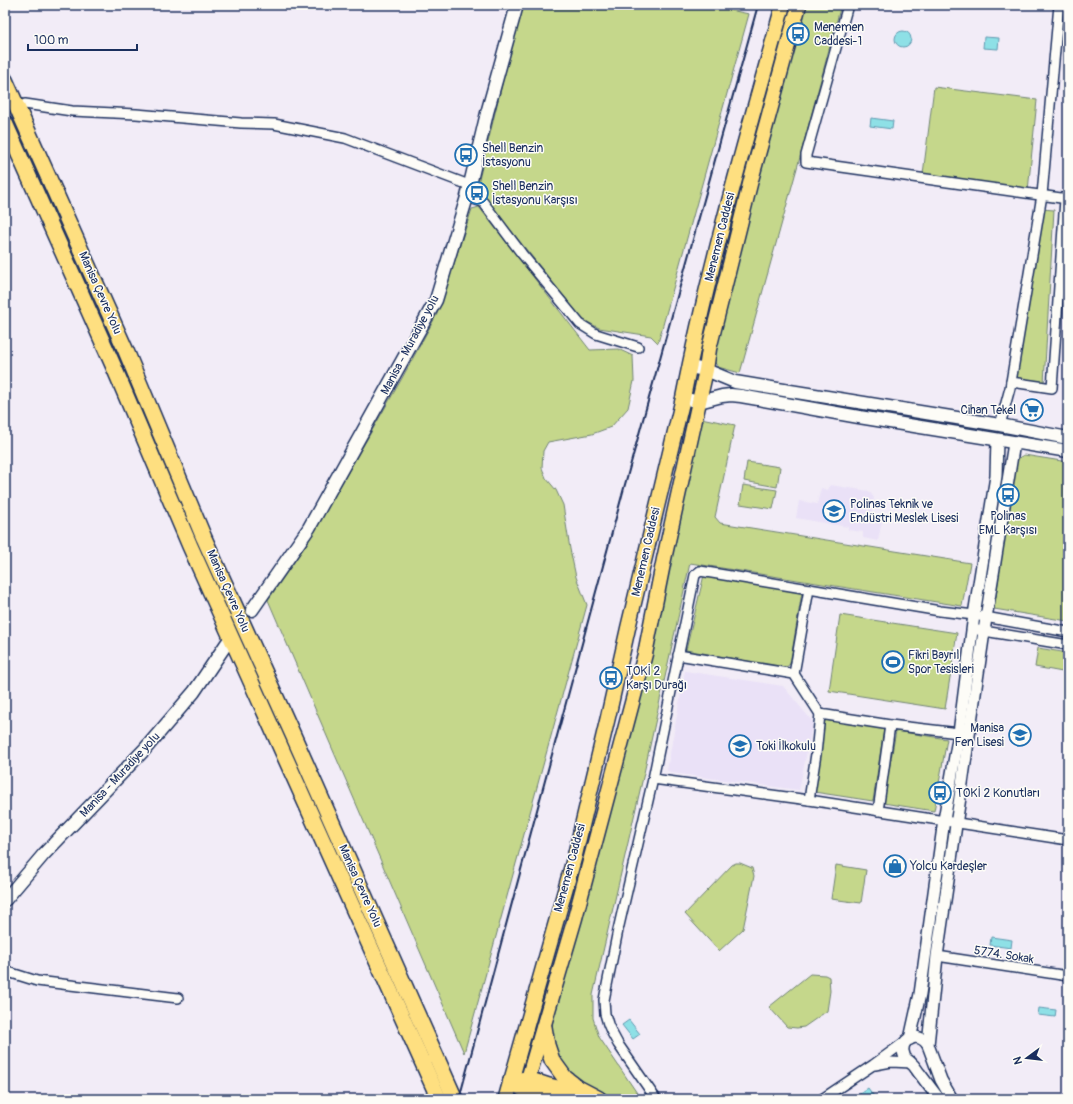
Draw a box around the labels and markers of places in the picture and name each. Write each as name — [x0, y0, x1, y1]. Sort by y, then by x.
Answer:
place label: Menemen Caddesi-1 — [814, 20, 864, 49]
bus stop icon: Menemen Caddesi-1 — [785, 21, 811, 47]
place label: Shell Benzin İstasyonu — [482, 141, 543, 170]
bus stop icon: Shell Benzin İstasyonu — [453, 142, 479, 168]
place label: Shell Benzin İstasyonu Karşısı — [492, 179, 578, 208]
bus stop icon: Shell Benzin İstasyonu Karşısı — [464, 180, 490, 206]
supermarket icon: Cihan Tekel — [1019, 397, 1045, 423]
place label: Cihan Tekel — [961, 403, 1016, 418]
bus stop icon: Polinas EML Karşısı — [995, 482, 1021, 508]
place label: Polinas Teknik ve Endüstri Meslek Lisesi — [850, 497, 958, 526]
school or university icon: Polinas Teknik ve Endüstri Meslek Lisesi — [821, 498, 847, 524]
place label: Polinas EML Karşısı — [979, 509, 1037, 538]
place label: Fikri Bayrıl Spor Tesisleri — [908, 648, 974, 677]
sports icon: Fikri Bayrıl Spor Tesisleri — [880, 649, 906, 675]
place label: TOKİ 2 Karşı Durağı — [626, 663, 687, 693]
bus stop icon: TOKİ 2 Karşı Durağı — [598, 665, 624, 691]
place label: Manisa Fen Lisesi — [954, 721, 1004, 750]
school or university icon: Manisa Fen Lisesi — [1007, 722, 1033, 748]
school or university icon: Toki İlkokulu — [727, 733, 753, 759]
place label: Toki İlkokulu — [756, 738, 816, 754]
bus stop icon: TOKİ 2 Konutları — [927, 780, 953, 806]
place label: TOKİ 2 Konutları — [956, 785, 1040, 801]
shop icon: Yolcu Kardeşler — [882, 853, 908, 879]
place label: Yolcu Kardeşler — [909, 859, 988, 874]

